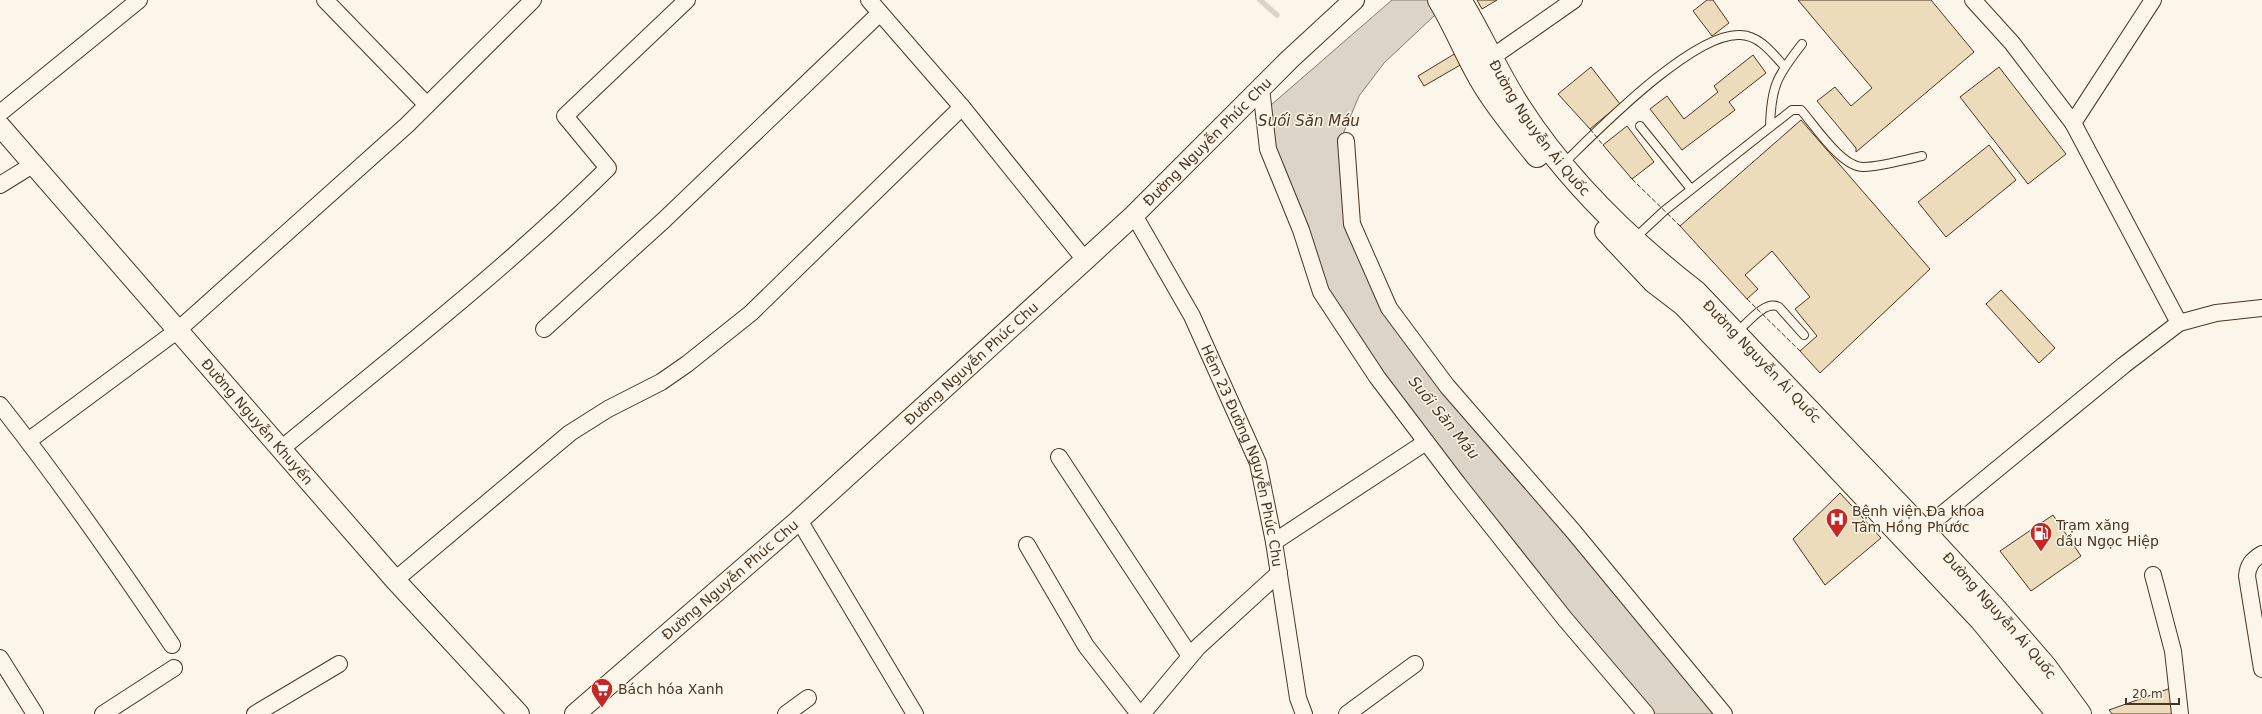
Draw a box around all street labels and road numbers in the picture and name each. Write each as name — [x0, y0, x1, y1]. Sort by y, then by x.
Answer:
street label: Đường Nguyễn Ái Quốc — [1486, 57, 1593, 199]
street label: Đường Nguyễn Phúc Chu — [1140, 74, 1275, 209]
street label: Đường Nguyễn Ái Quốc — [1700, 297, 1824, 426]
street label: Đường Nguyễn Phúc Chu — [901, 299, 1041, 428]
street label: Hẻm 23 Đường Nguyễn Phúc Chu — [1198, 342, 1286, 568]
street label: Đường Nguyễn Khuyến — [198, 355, 316, 488]
street label: Đường Nguyễn Phúc Chu — [659, 516, 801, 643]
street label: Đường Nguyễn Ái Quốc — [1940, 549, 2059, 682]

